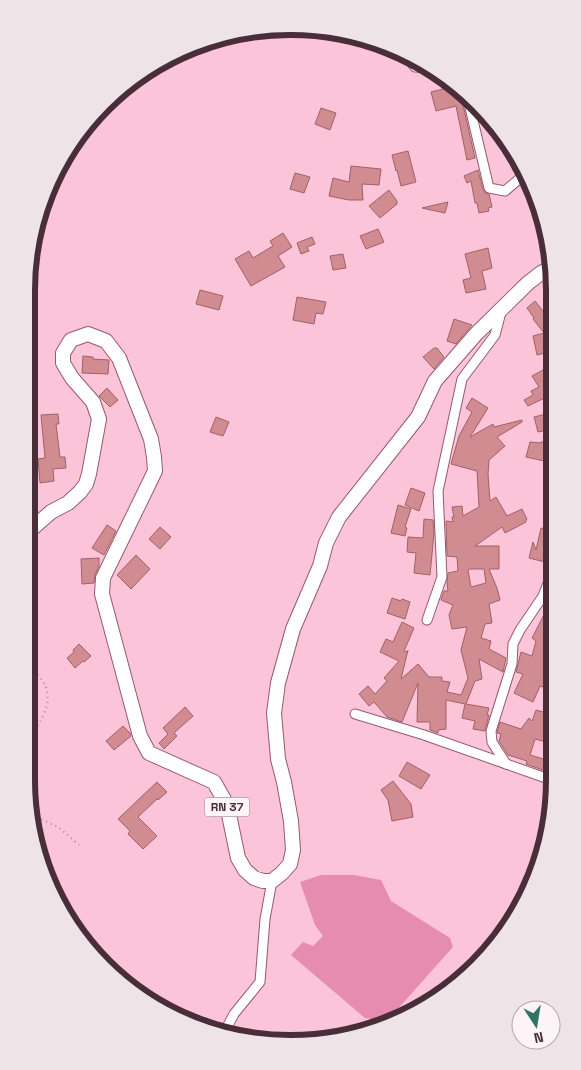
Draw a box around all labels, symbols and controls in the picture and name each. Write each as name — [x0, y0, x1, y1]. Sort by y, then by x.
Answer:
road number: RN 37 — [204, 798, 250, 816]
north arrow — [511, 1000, 561, 1050]
text: N — [532, 1028, 545, 1047]

